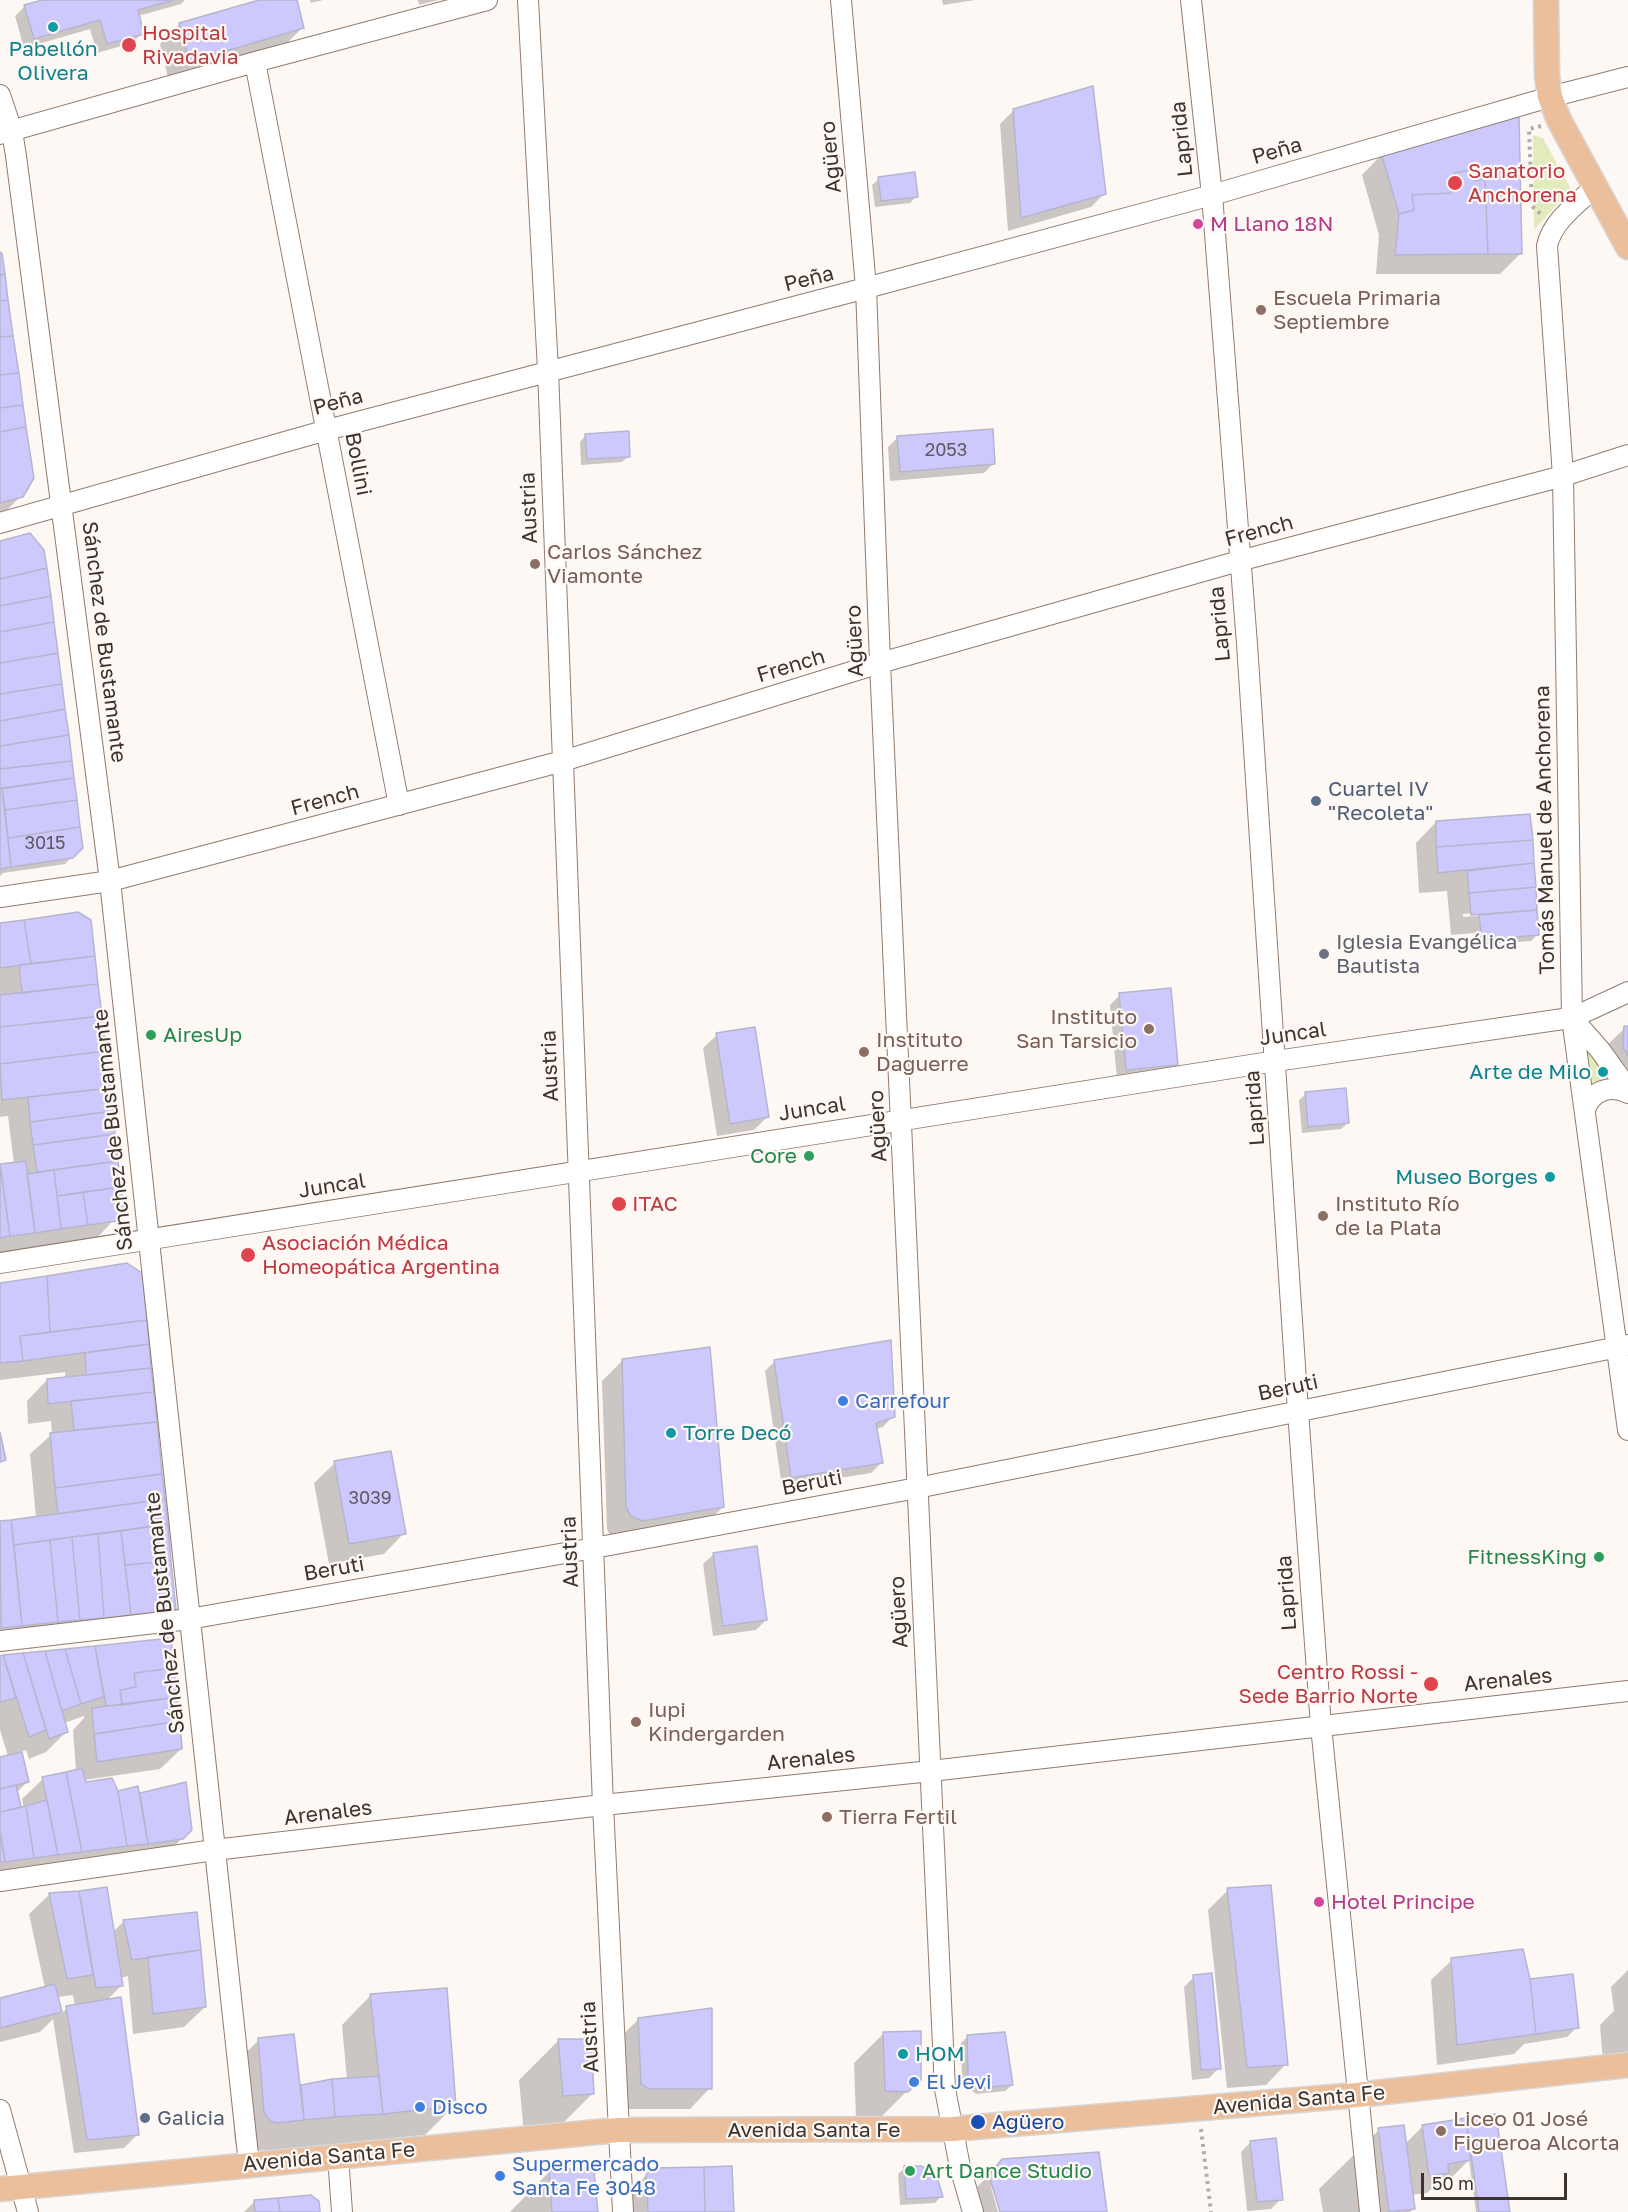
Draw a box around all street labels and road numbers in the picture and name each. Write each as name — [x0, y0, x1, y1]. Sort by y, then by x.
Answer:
street label: Laprida — [1166, 100, 1198, 178]
street label: Agüero — [815, 120, 847, 194]
street label: Peña — [1249, 132, 1305, 170]
street label: Peña — [781, 261, 837, 297]
street label: Peña — [310, 383, 366, 421]
street label: Bollini — [339, 430, 377, 498]
street label: Austria — [515, 472, 543, 544]
street label: French — [1222, 510, 1296, 552]
street label: Sánchez de Bustamante — [77, 520, 131, 764]
street label: Laprida — [1204, 585, 1236, 663]
street label: Agüero — [841, 604, 869, 678]
street label: French — [754, 644, 828, 688]
street label: Tomás Manuel de Anchorena — [1530, 685, 1560, 975]
street label: French — [288, 779, 362, 821]
street label: Sánchez de Bustamante — [88, 1008, 138, 1252]
street label: Juncal — [1258, 1017, 1328, 1051]
street label: Austria — [536, 1030, 564, 1102]
street label: Laprida — [1240, 1069, 1270, 1147]
street label: Agüero — [864, 1089, 892, 1163]
street label: Juncal — [777, 1091, 847, 1127]
street label: Juncal — [297, 1168, 367, 1204]
street label: Beruti — [1255, 1369, 1321, 1407]
street label: Beruti — [780, 1465, 844, 1501]
street label: Sánchez de Bustamante — [140, 1491, 190, 1735]
street label: Austria — [556, 1516, 584, 1588]
street label: Beruti — [302, 1551, 366, 1587]
street label: Laprida — [1272, 1554, 1302, 1632]
street label: Agüero — [885, 1575, 913, 1649]
street label: Arenales — [1463, 1663, 1553, 1697]
street label: Arenales — [766, 1742, 856, 1776]
street label: Arenales — [282, 1795, 374, 1831]
street label: Austria — [576, 2001, 604, 2073]
street label: Avenida Santa Fe — [1212, 2080, 1386, 2120]
street label: Avenida Santa Fe — [728, 2117, 900, 2143]
street label: Avenida Santa Fe — [242, 2137, 416, 2177]

